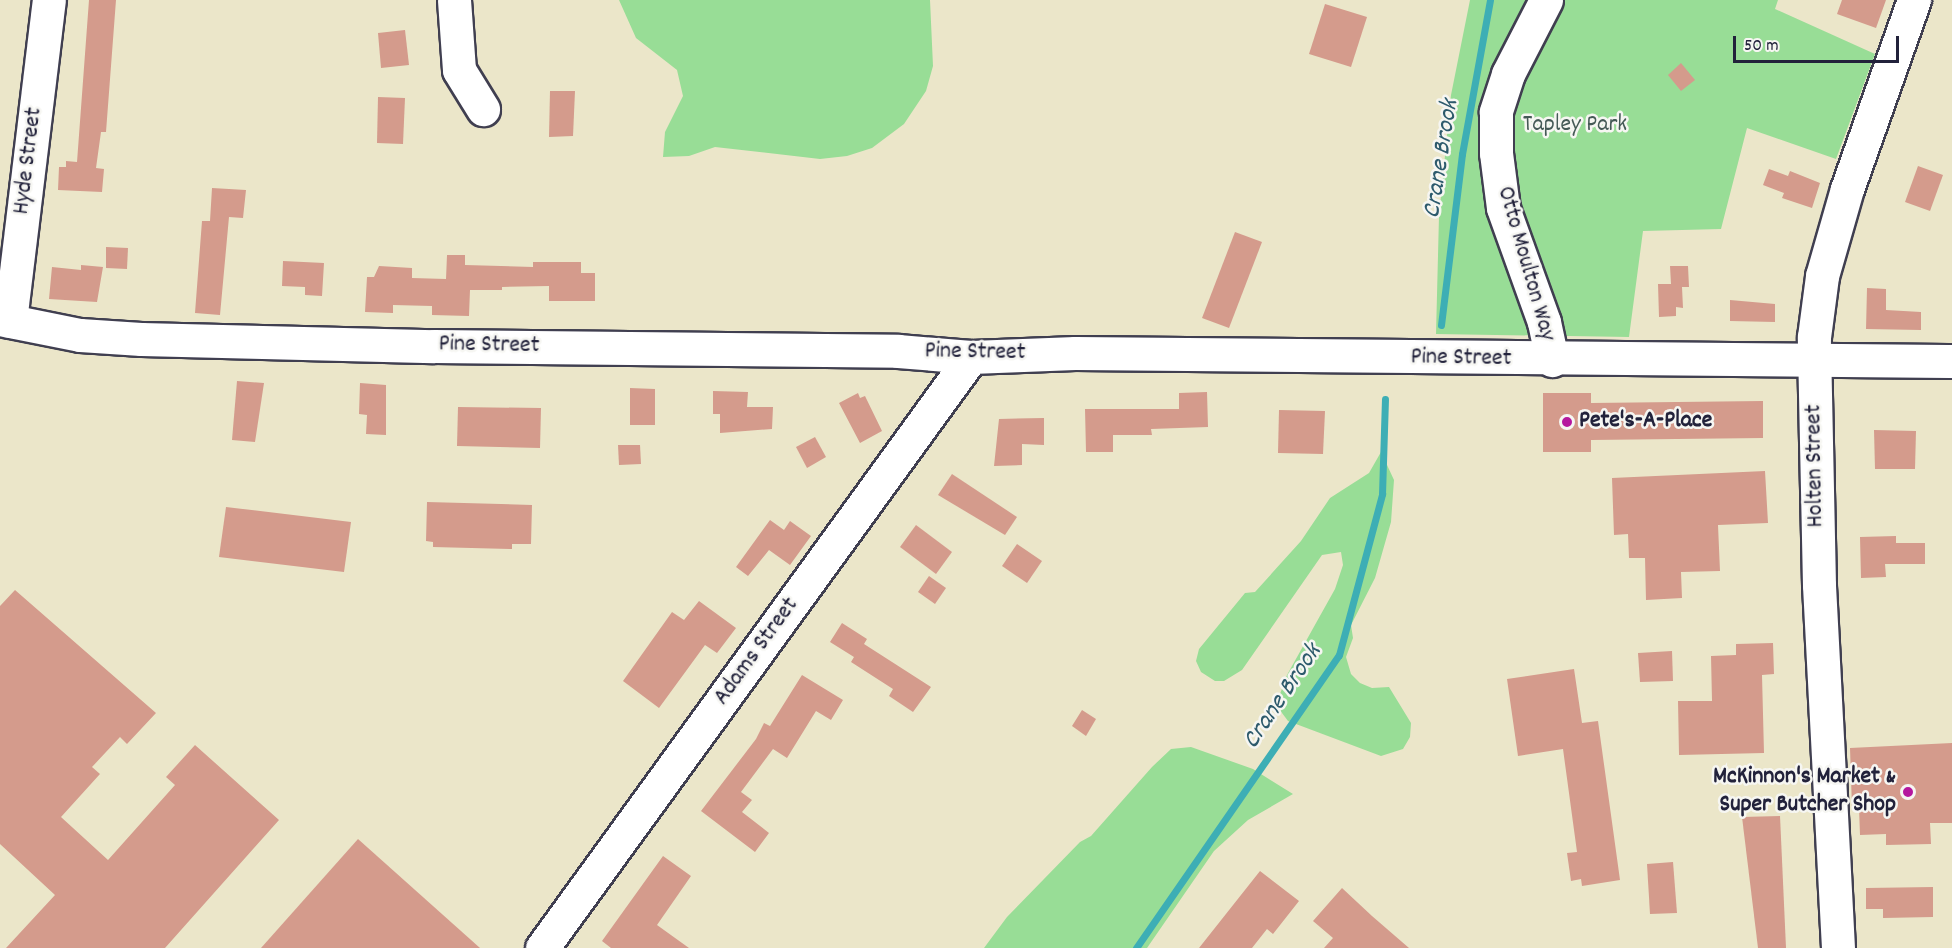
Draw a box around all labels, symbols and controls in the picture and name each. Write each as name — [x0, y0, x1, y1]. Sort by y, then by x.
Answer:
scale bar — [1736, 24, 1902, 62]
text: 50 m — [1744, 34, 1779, 59]
water label: Crane Brook — [1417, 97, 1467, 221]
street label: Hyde Street — [8, 106, 50, 216]
park label: Tapley Park — [1523, 112, 1627, 140]
street label: Otto Moulton Way — [1489, 183, 1561, 345]
street label: Pine Street — [438, 331, 540, 361]
street label: Pine Street — [924, 338, 1026, 368]
street label: Pine Street — [1410, 344, 1512, 374]
street label: Holten Street — [1801, 404, 1831, 528]
place label: Pete's-A-Place — [1579, 408, 1712, 436]
marker: Pete's-A-Place — [1560, 415, 1574, 429]
street label: Adams Street — [708, 593, 806, 711]
water label: Crane Brook — [1237, 639, 1329, 755]
place label: McKinnon's Market & Super Butcher Shop — [1713, 764, 1896, 820]
marker: McKinnon's Market & Super Butcher Shop — [1901, 785, 1915, 799]

